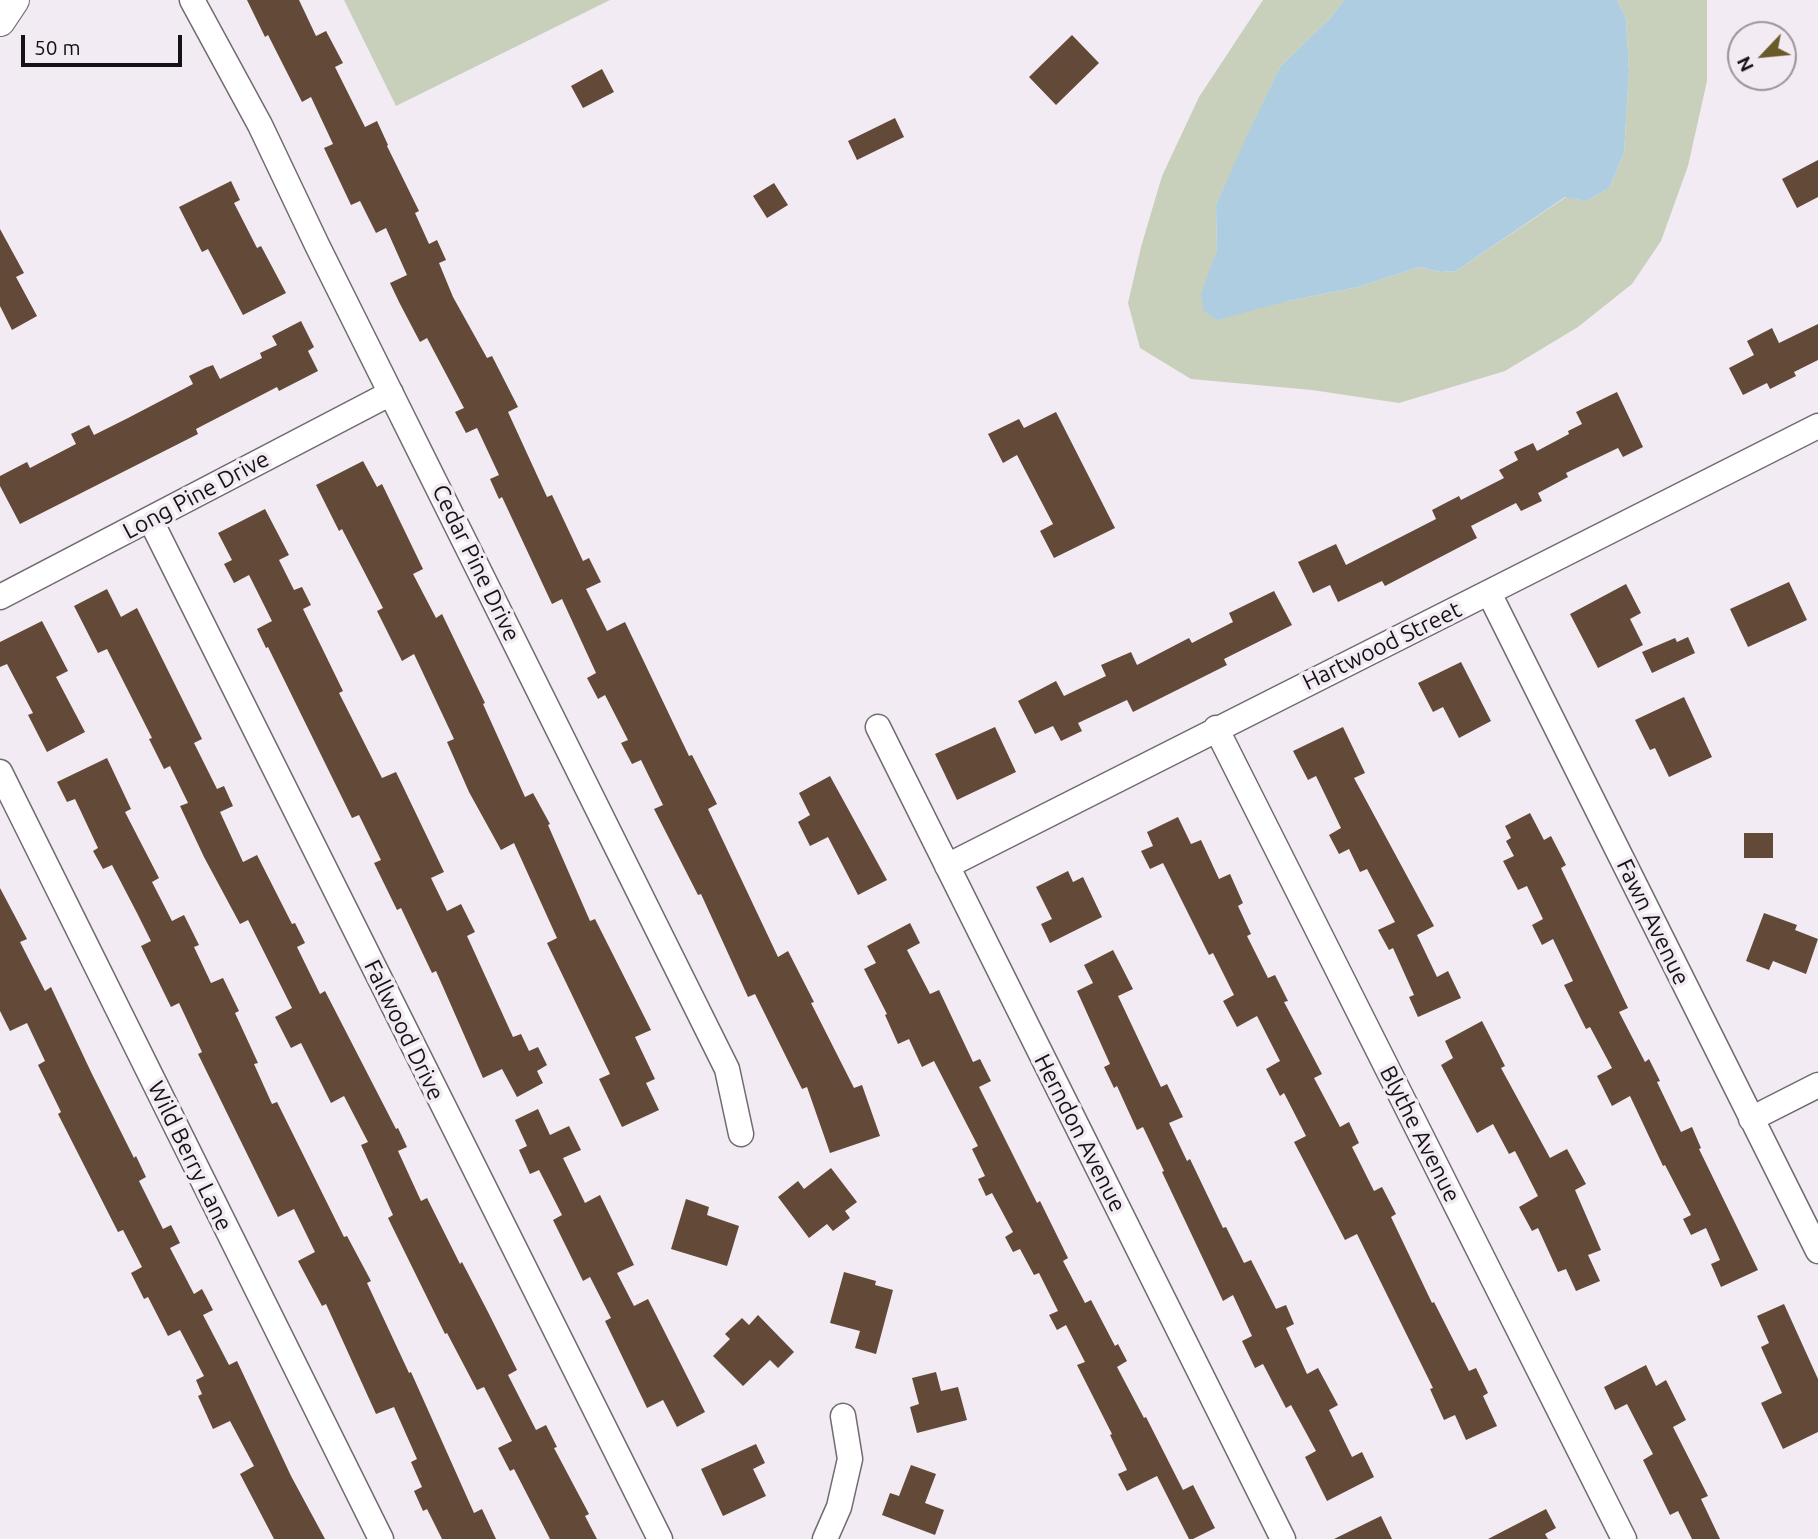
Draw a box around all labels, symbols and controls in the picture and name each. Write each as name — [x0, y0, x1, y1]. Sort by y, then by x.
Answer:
scale bar — [24, 21, 186, 65]
north arrow — [1727, 21, 1797, 91]
text: 50 m — [34, 35, 81, 59]
text: N — [1732, 53, 1758, 76]
street label: Long Pine Drive — [118, 445, 274, 545]
street label: Cedar Pine Drive — [426, 480, 526, 646]
street label: Hartwood Street — [1298, 596, 1466, 696]
street label: Fawn Avenue — [1611, 854, 1695, 990]
street label: Fallwood Drive — [358, 955, 450, 1105]
street label: Herndon Avenue — [1028, 1049, 1132, 1217]
street label: Blythe Avenue — [1374, 1061, 1466, 1207]
street label: Wild Berry Lane — [142, 1077, 238, 1235]

